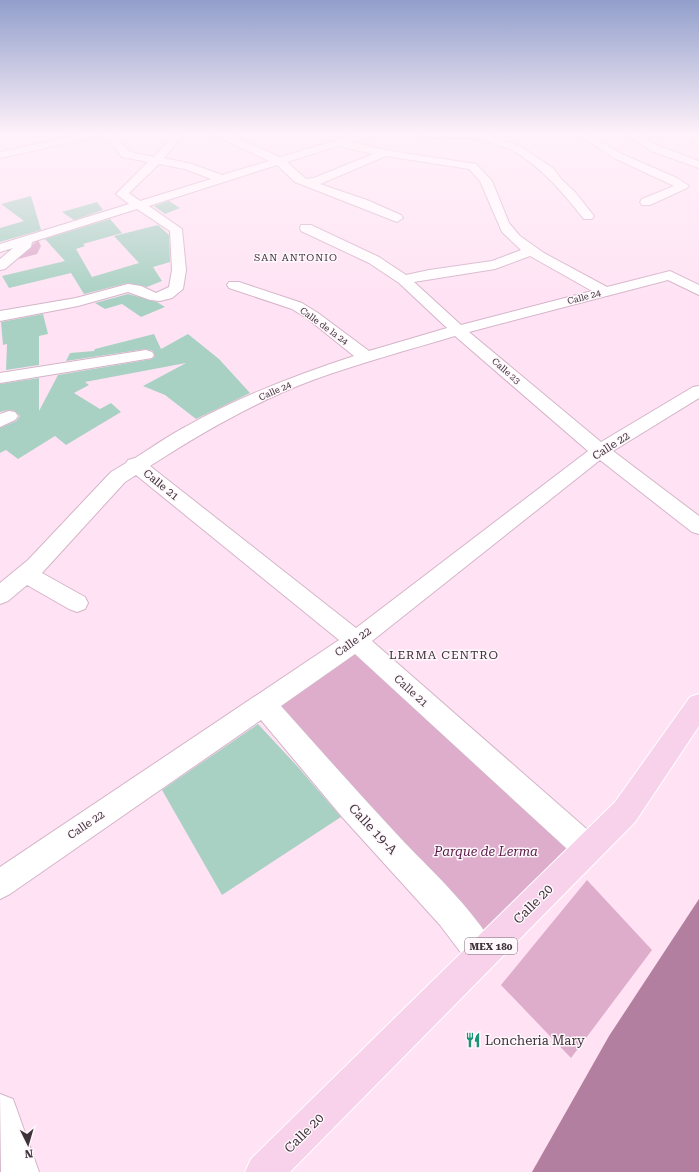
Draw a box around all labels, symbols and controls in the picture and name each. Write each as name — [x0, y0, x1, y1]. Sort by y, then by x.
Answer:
district label: SAN ANTONIO — [254, 252, 338, 263]
street label: Calle 24 — [566, 288, 602, 306]
street label: Calle de la 24 — [298, 305, 350, 347]
street label: Calle 23 — [490, 356, 522, 386]
street label: Calle 24 — [257, 379, 293, 403]
street label: Calle 22 — [590, 429, 632, 463]
street label: Calle 21 — [141, 467, 181, 503]
street label: Calle 22 — [332, 624, 374, 660]
district label: LERMA CENTRO — [389, 648, 499, 662]
street label: Calle 21 — [391, 672, 431, 710]
street label: Calle 19-A — [346, 801, 400, 857]
street label: Calle 22 — [65, 808, 107, 842]
park label: Parque de Lerma — [433, 844, 538, 859]
street label: Calle 20 — [510, 881, 556, 927]
road number: MEX 180 — [465, 938, 517, 954]
restaurant icon: Loncheria Mary — [464, 1031, 482, 1049]
place label: Loncheria Mary — [485, 1033, 585, 1048]
street label: Calle 20 — [281, 1110, 327, 1156]
north arrow — [8, 1124, 48, 1164]
text: N — [24, 1147, 34, 1160]

